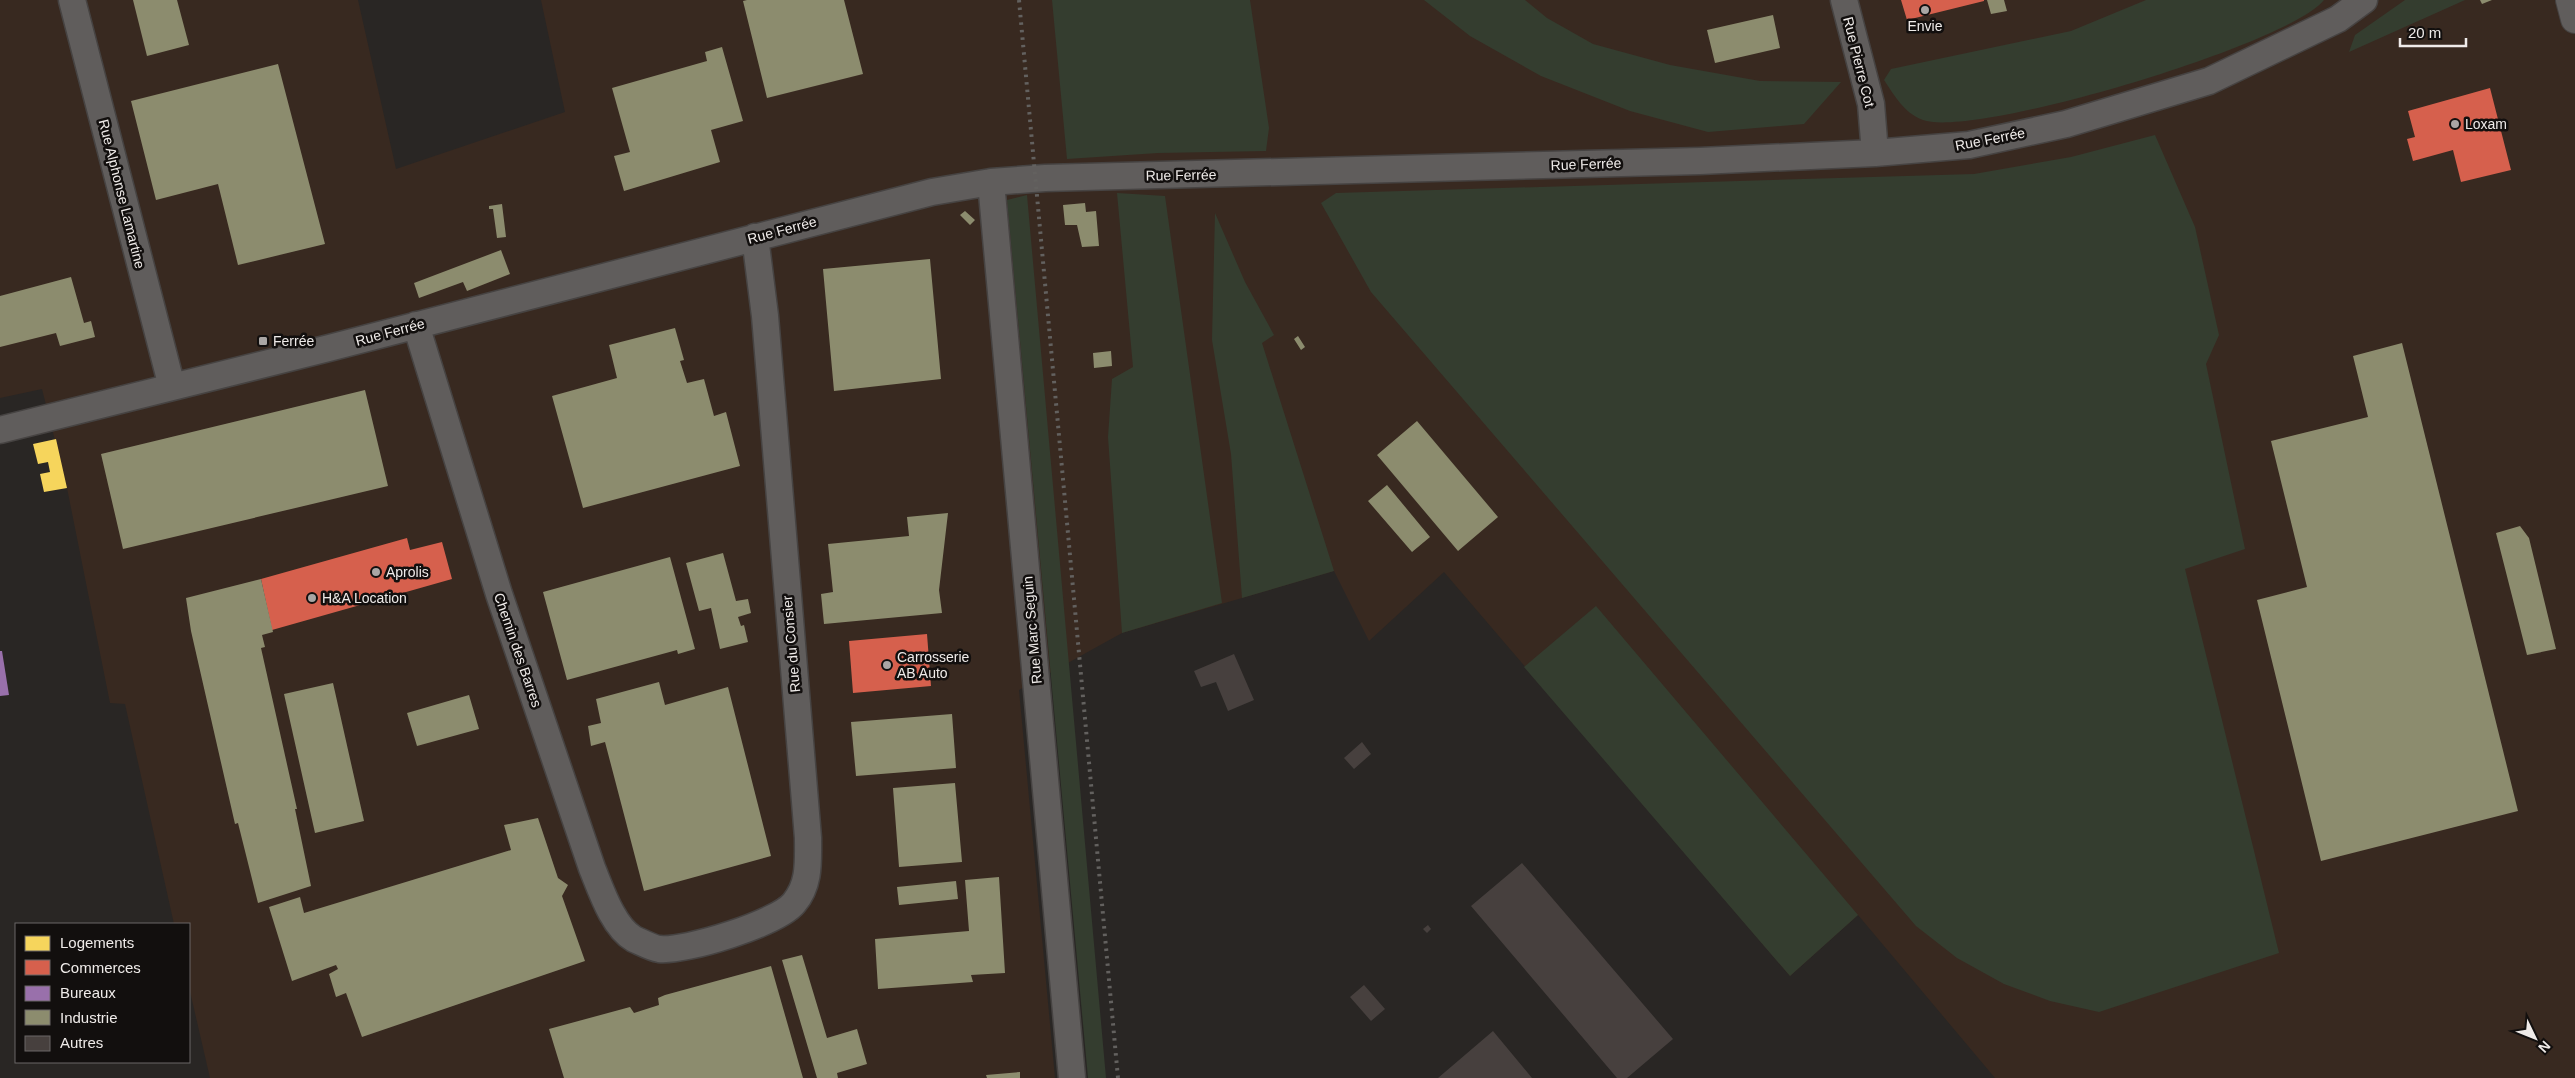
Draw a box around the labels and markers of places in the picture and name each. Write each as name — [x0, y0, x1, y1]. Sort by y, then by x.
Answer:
marker: Envie — [1919, 4, 1931, 16]
place label: Envie — [1907, 18, 1943, 34]
place label: Loxam — [2465, 116, 2507, 132]
marker: Loxam — [2449, 118, 2461, 130]
place label: Ferrée — [273, 333, 314, 349]
marker: Ferrée — [257, 335, 269, 347]
place label: Aprolis — [386, 564, 429, 580]
marker: Aprolis — [370, 566, 382, 578]
place label: H&A Location — [322, 590, 407, 606]
marker: H&A Location — [306, 592, 318, 604]
place label: Carrosserie AB Auto — [897, 649, 970, 681]
marker: Carrosserie AB Auto — [881, 659, 893, 671]

